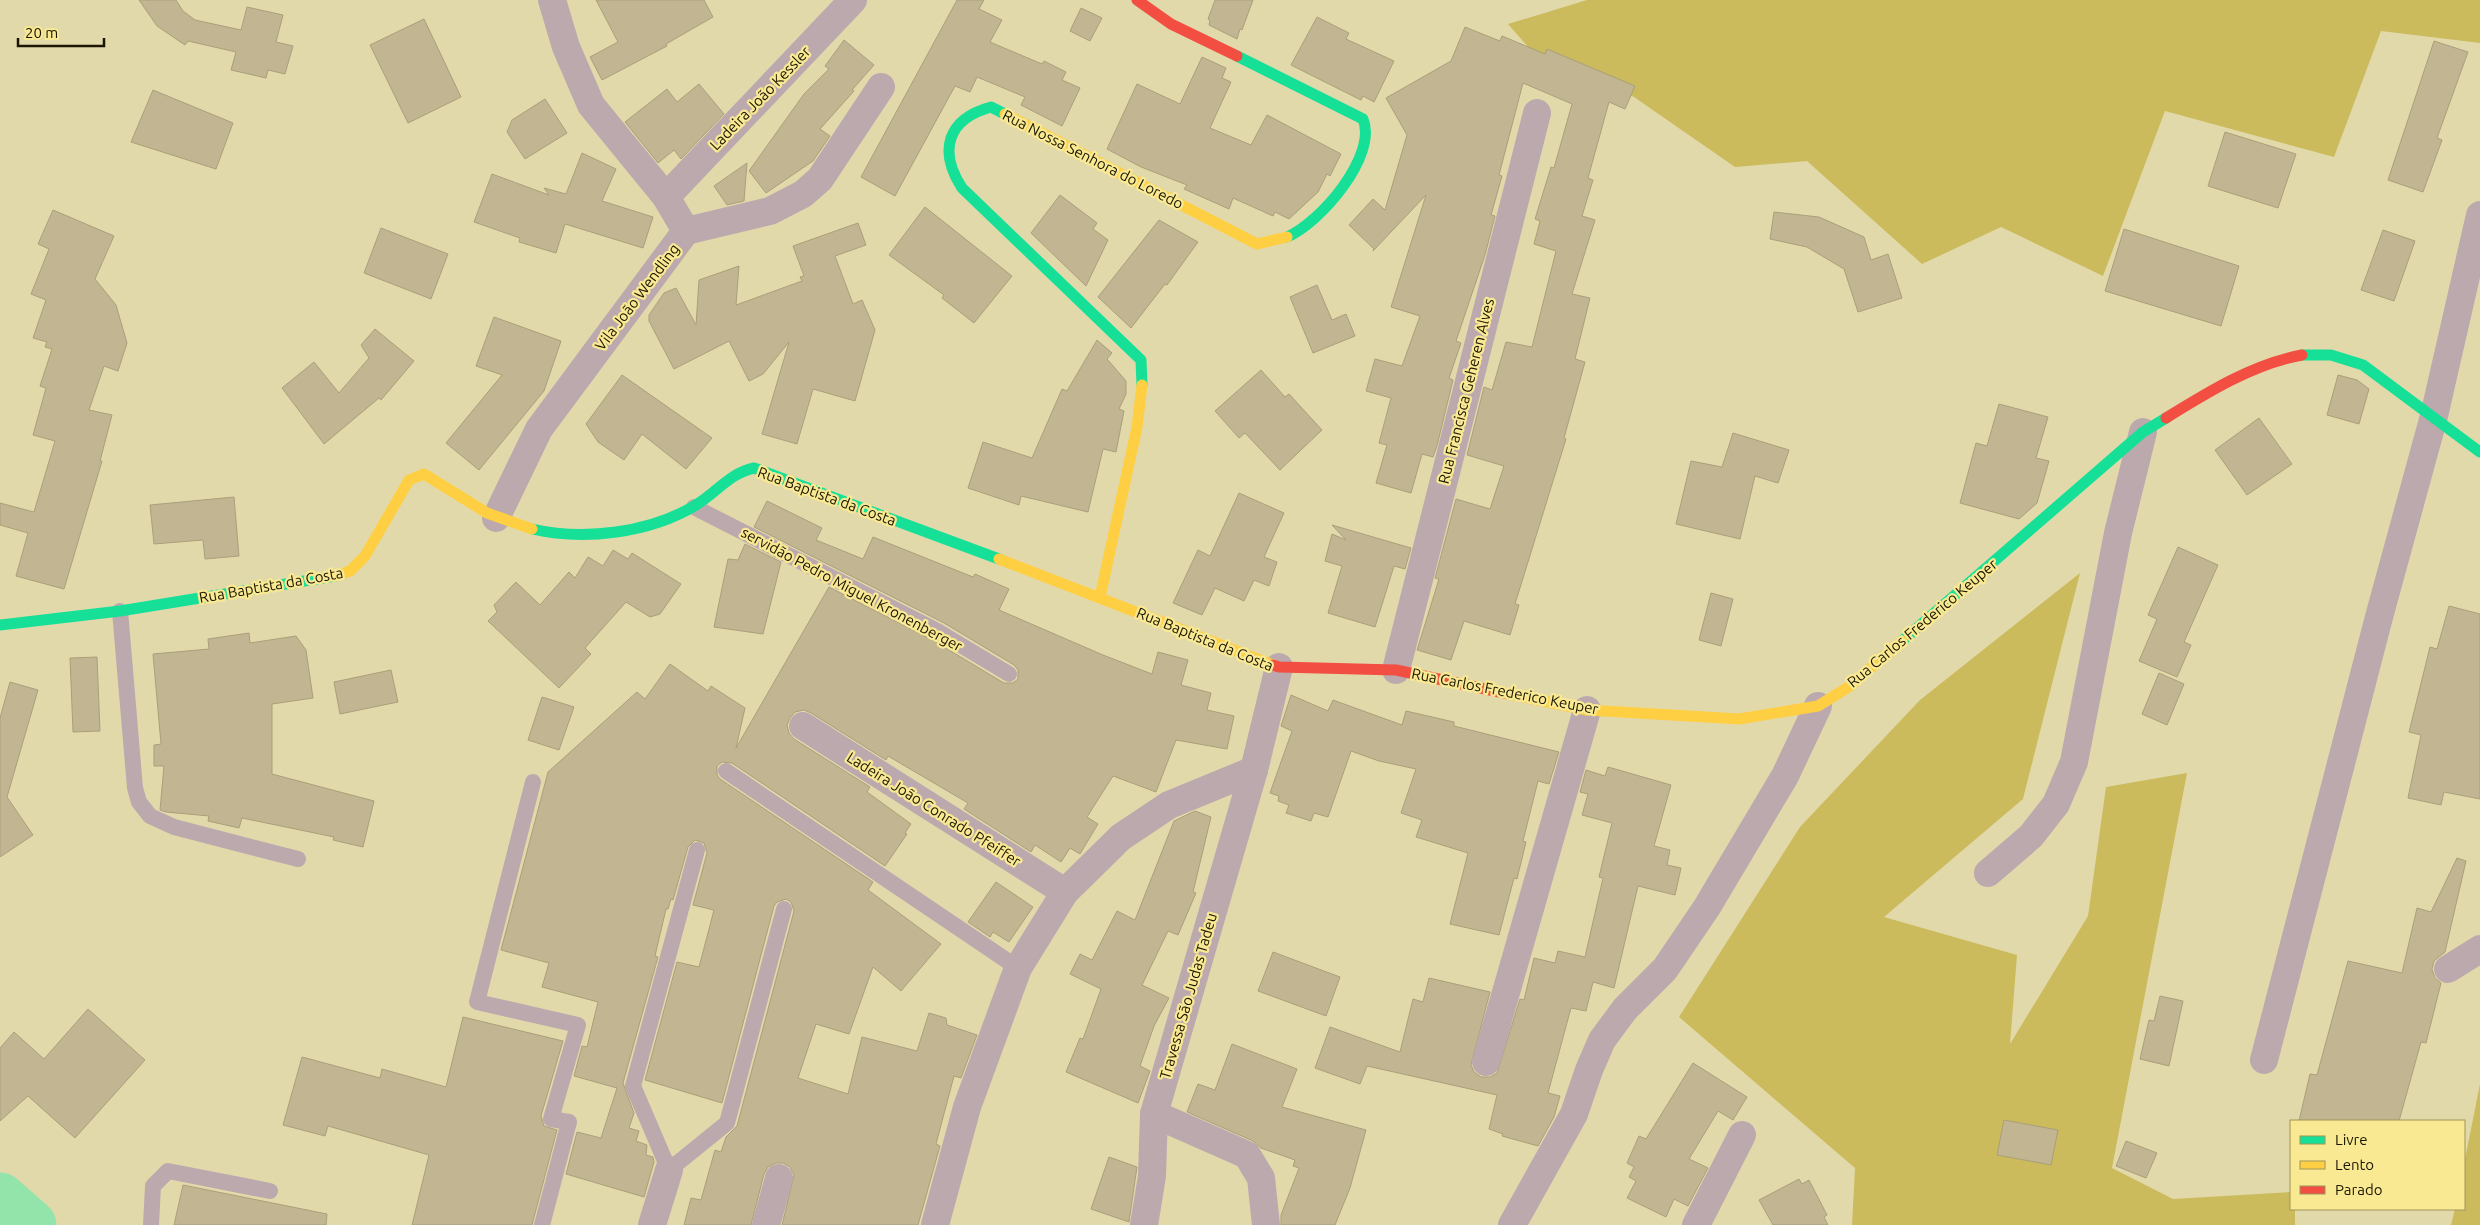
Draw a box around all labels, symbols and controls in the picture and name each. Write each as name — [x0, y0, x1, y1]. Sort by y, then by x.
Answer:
scale bar — [18, 15, 104, 47]
text: 20 m — [25, 24, 58, 41]
street label: Ladeira João Kessler — [706, 43, 814, 153]
street label: Rua Nossa Senhora do Loredo — [1000, 106, 1186, 212]
street label: Vila João Wendling — [591, 240, 683, 354]
street label: Rua Francisca Geheren Alves — [1435, 296, 1497, 486]
street label: Rua Baptista da Costa — [755, 463, 899, 529]
street label: servidão Pedro Miguel Kronenberger — [739, 523, 966, 655]
street label: Rua Carlos Frederico Keuper — [1844, 555, 2000, 691]
street label: Rua Baptista da Costa — [198, 564, 344, 606]
street label: Rua Baptista da Costa — [1134, 604, 1276, 674]
street label: Rua Carlos Frederico Keuper — [1410, 665, 1600, 718]
street label: Ladeira João Conrado Pfeiffer — [844, 748, 1024, 870]
street label: Travessa São Judas Tadeu — [1156, 911, 1220, 1081]
legend — [2290, 1120, 2465, 1210]
text: Livre — [2335, 1131, 2368, 1148]
text: Lento — [2335, 1156, 2374, 1173]
text: Parado — [2335, 1181, 2382, 1198]

